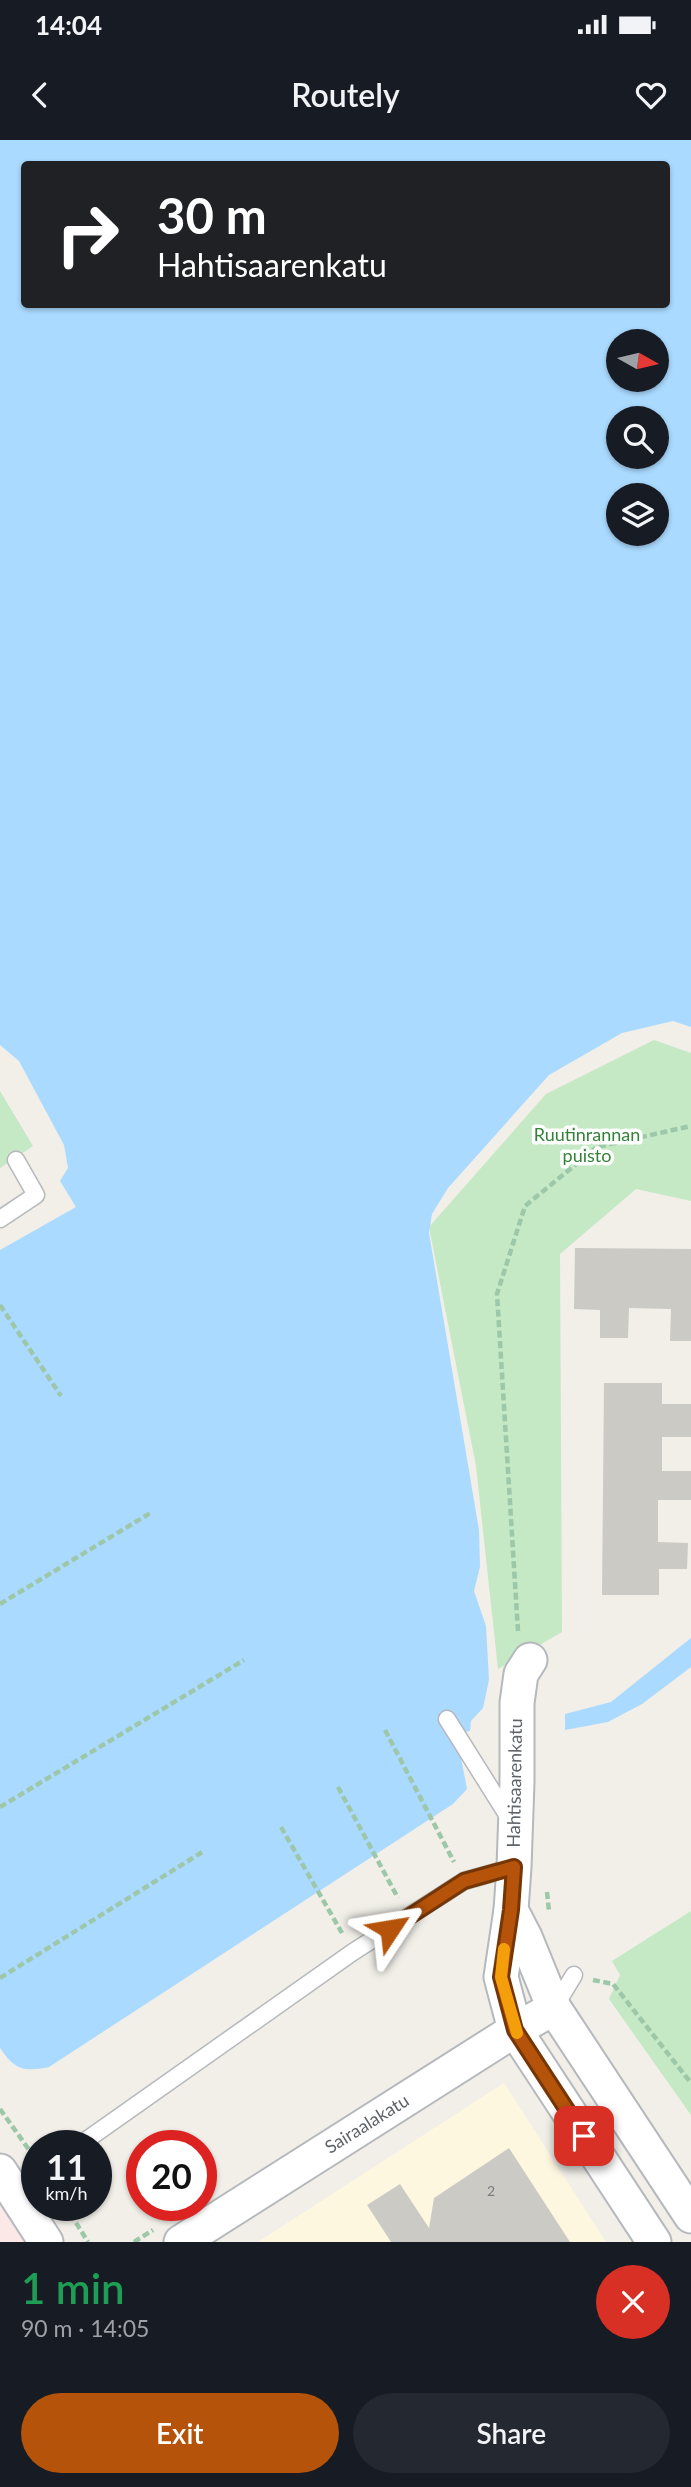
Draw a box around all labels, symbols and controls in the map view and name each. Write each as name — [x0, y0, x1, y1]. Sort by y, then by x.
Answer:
text: 14:04 — [35, 9, 102, 41]
text: Routely — [291, 75, 400, 114]
icon: back — [21, 76, 59, 114]
icon: heart — [632, 76, 670, 114]
text: 30 m — [157, 186, 267, 244]
icon: right — [42, 189, 133, 280]
text: Hahtisaarenkatu — [157, 245, 387, 284]
north arrow — [606, 329, 668, 392]
map controls — [606, 329, 669, 546]
button: search — [606, 406, 669, 469]
button: layers — [606, 483, 669, 546]
park label: Ruutinrannan puisto — [534, 1123, 640, 1166]
street label: Hahtisaarenkatu — [502, 1718, 526, 1848]
position arrow — [353, 1892, 427, 1966]
street label: Sairaalakatu — [320, 2089, 413, 2158]
pin — [554, 2106, 614, 2166]
icon: arrive — [565, 2117, 603, 2155]
speed limit sign: 20 — [126, 2130, 217, 2221]
text: 11 — [46, 2145, 87, 2187]
text: km/h — [45, 2182, 88, 2204]
house number: 2 — [487, 2182, 495, 2199]
text: 1 min — [21, 2263, 125, 2313]
button: close — [596, 2265, 670, 2339]
text: 90 m · 14:05 — [21, 2314, 149, 2342]
button: Exit — [21, 2393, 339, 2473]
button: Share — [353, 2393, 670, 2473]

